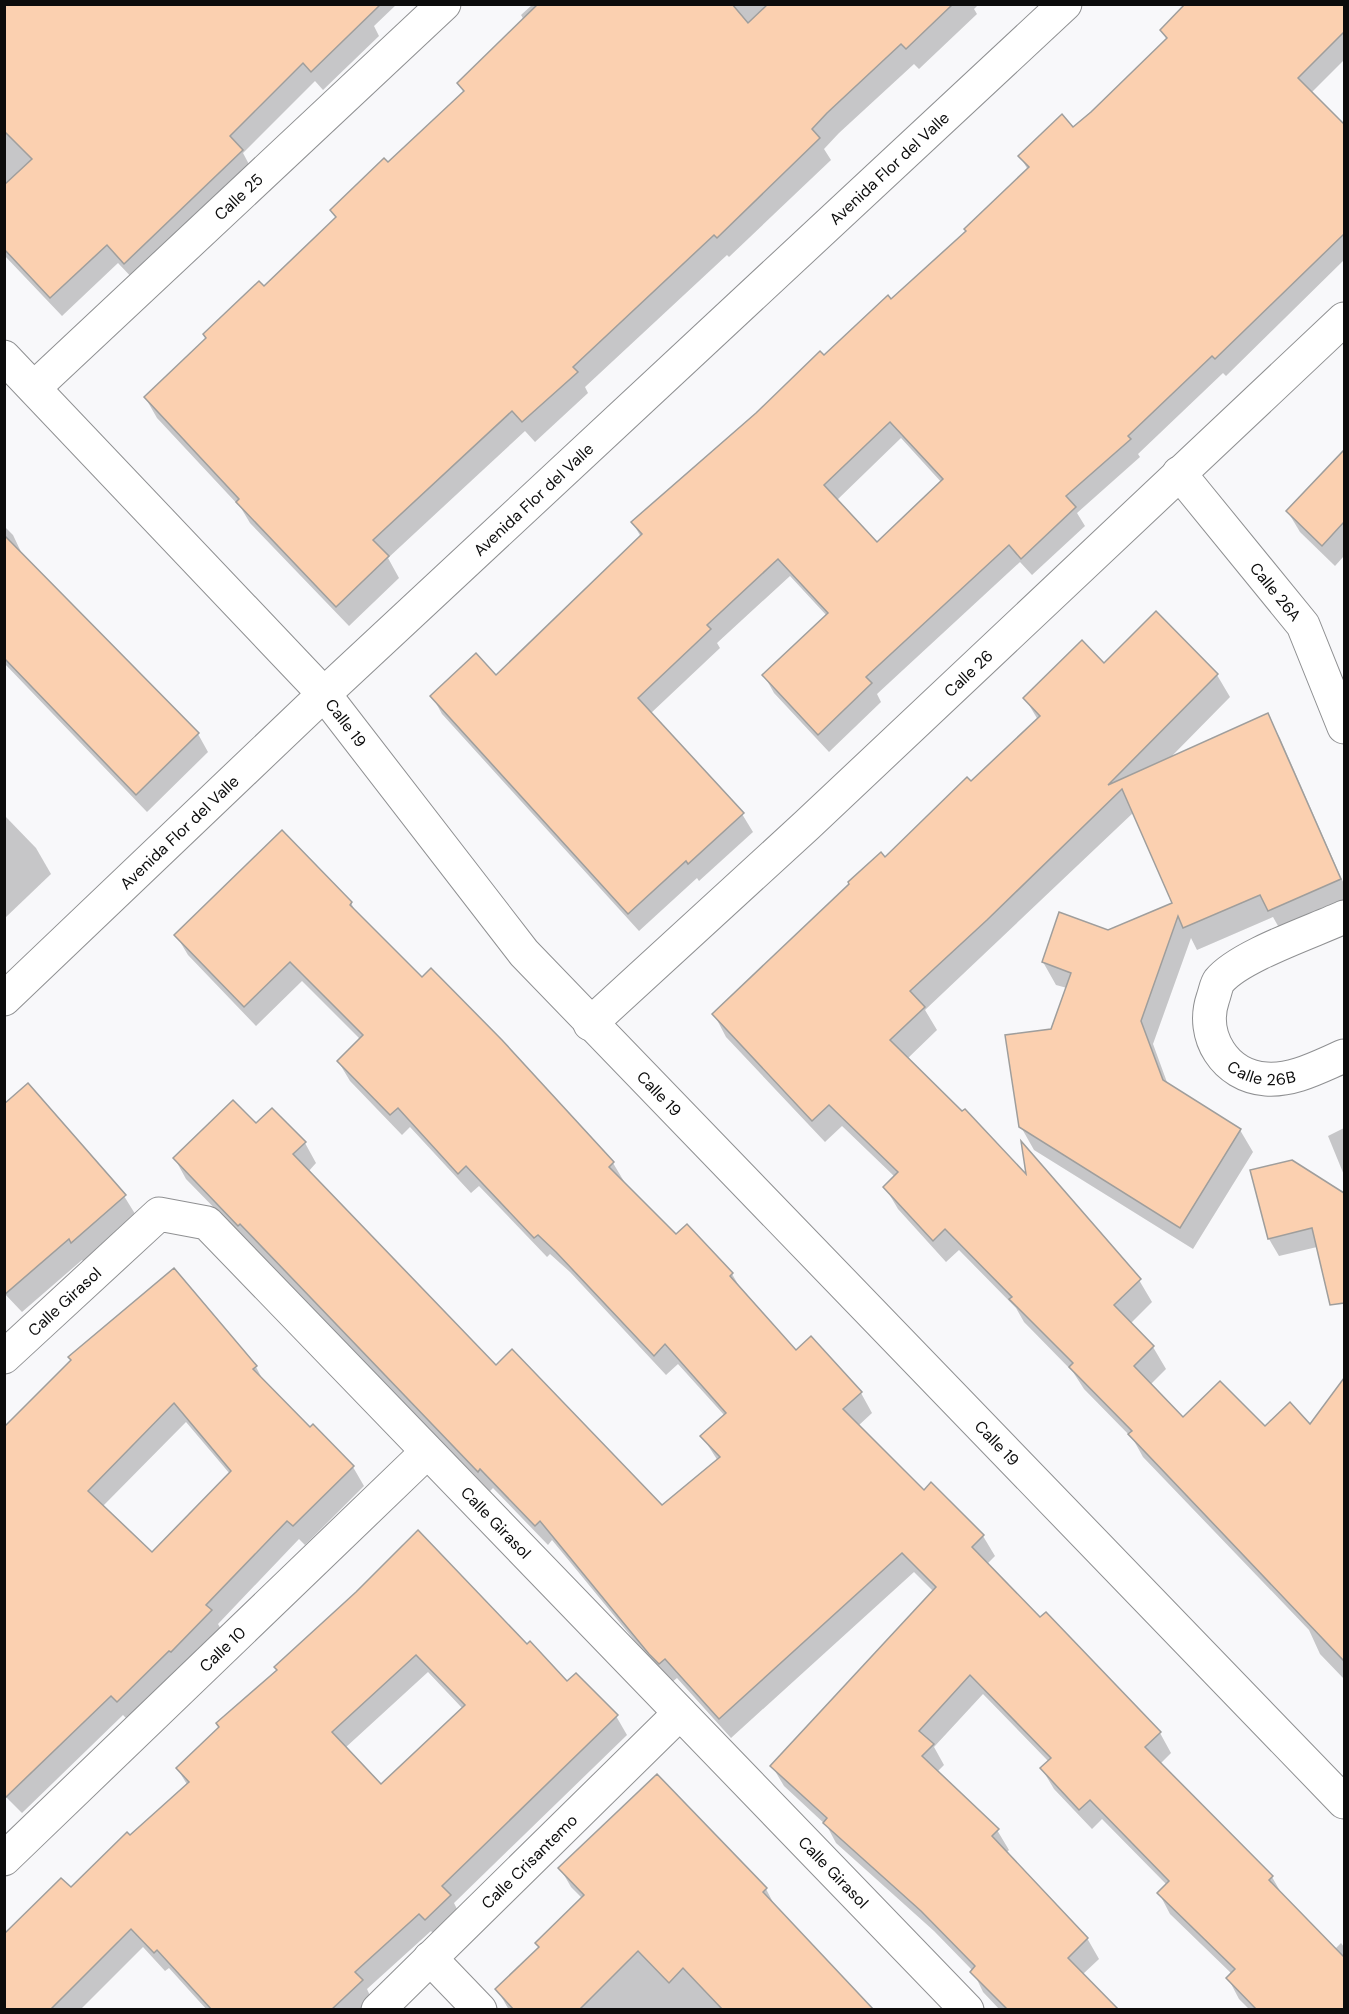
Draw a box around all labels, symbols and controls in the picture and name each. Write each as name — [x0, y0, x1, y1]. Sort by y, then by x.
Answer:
street label: Avenida Flor del Valle — [825, 107, 954, 229]
street label: Calle 25 — [210, 169, 268, 225]
street label: Avenida Flor del Valle — [469, 438, 598, 561]
street label: Calle 26A — [1245, 558, 1306, 626]
street label: Calle 26 — [940, 645, 998, 702]
street label: Calle 19 — [320, 695, 371, 752]
street label: Avenida Flor del Valle — [116, 771, 243, 894]
street label: Calle 26B — [1223, 1056, 1298, 1090]
street label: Calle 19 — [632, 1066, 686, 1121]
street label: Calle Girasol — [24, 1263, 106, 1341]
street label: Calle 19 — [970, 1416, 1024, 1471]
street label: Calle Girasol — [456, 1482, 535, 1563]
street label: Calle 10 — [195, 1622, 250, 1676]
street label: Calle Crisantemo — [477, 1810, 582, 1914]
street label: Calle Girasol — [794, 1832, 873, 1913]

